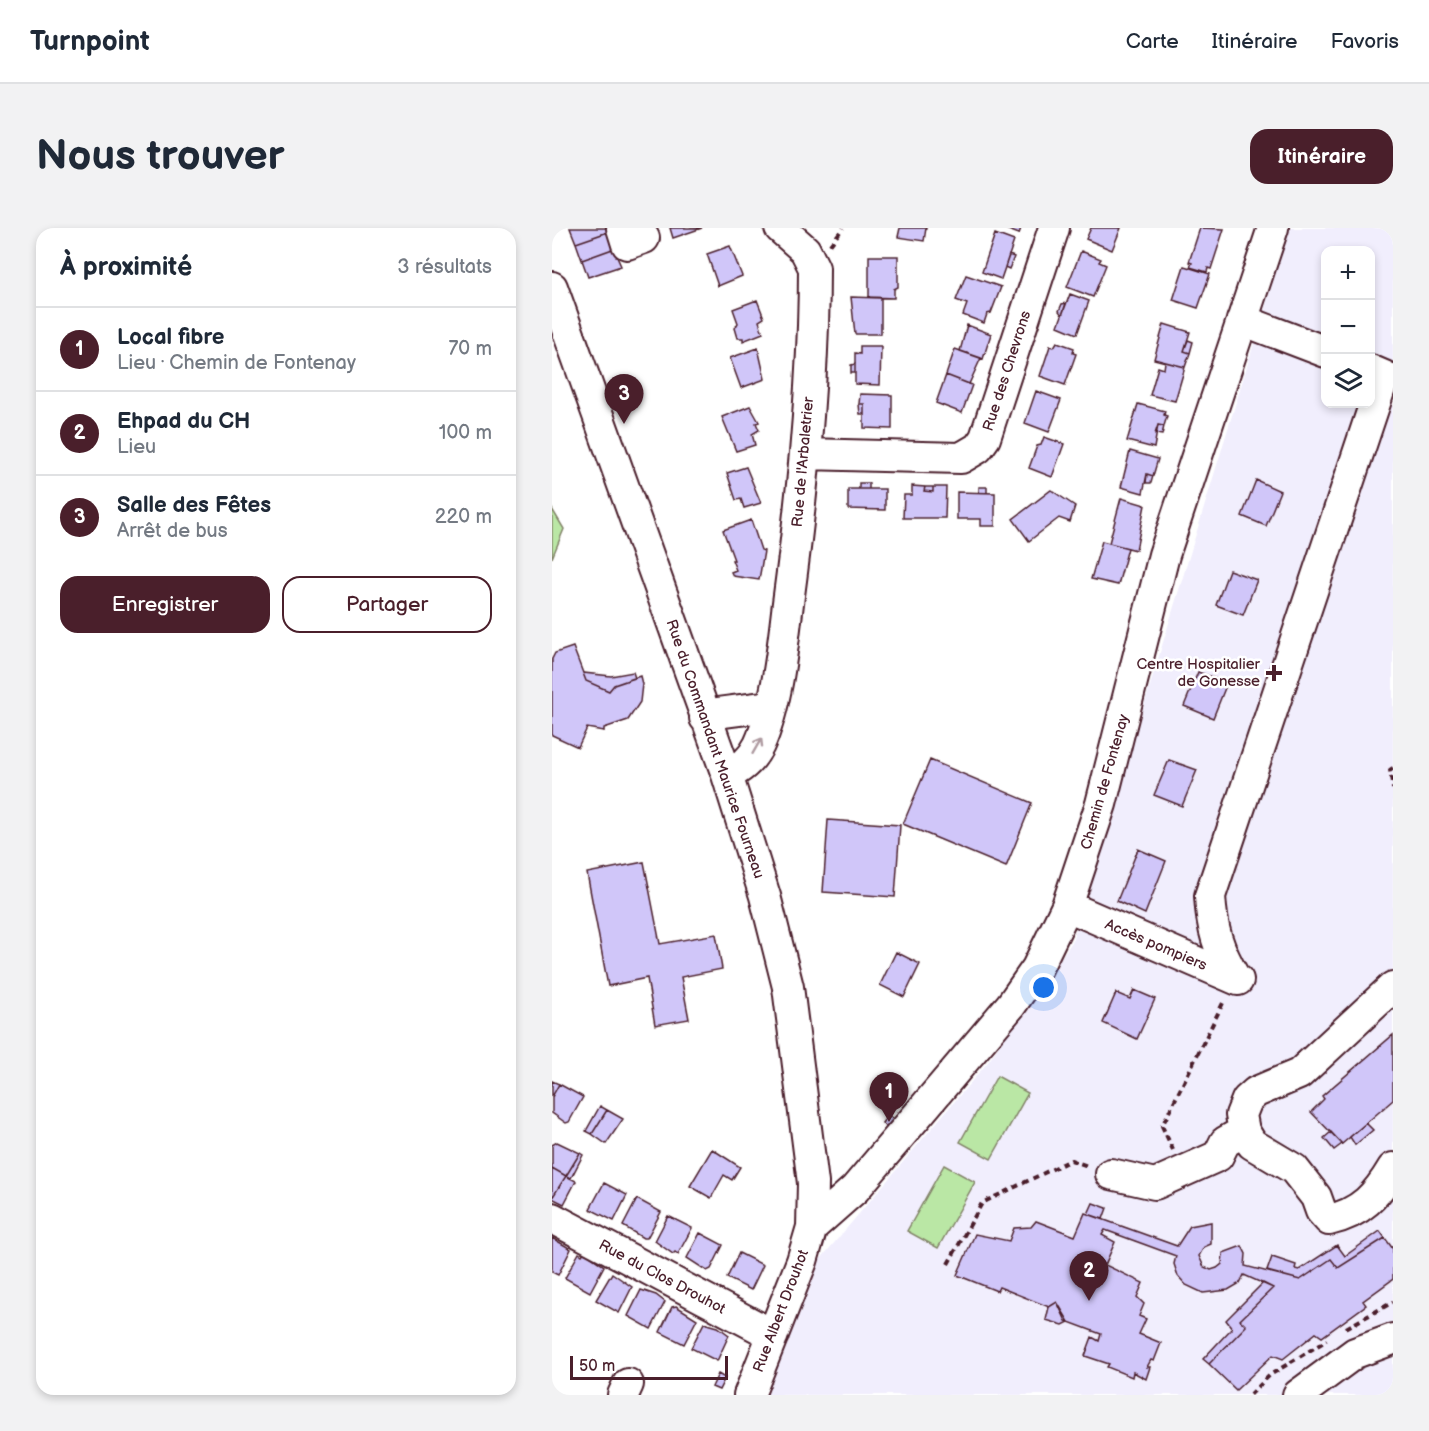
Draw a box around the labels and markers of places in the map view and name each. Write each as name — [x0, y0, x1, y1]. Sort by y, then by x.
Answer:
pin: 3 — [604, 374, 644, 424]
place label: Centre Hospitalier de Gonesse — [1136, 655, 1261, 691]
marker: Centre Hospitalier de Gonesse — [1265, 664, 1283, 682]
pin: 1 — [870, 1072, 908, 1122]
pin: 2 — [1070, 1252, 1108, 1301]

